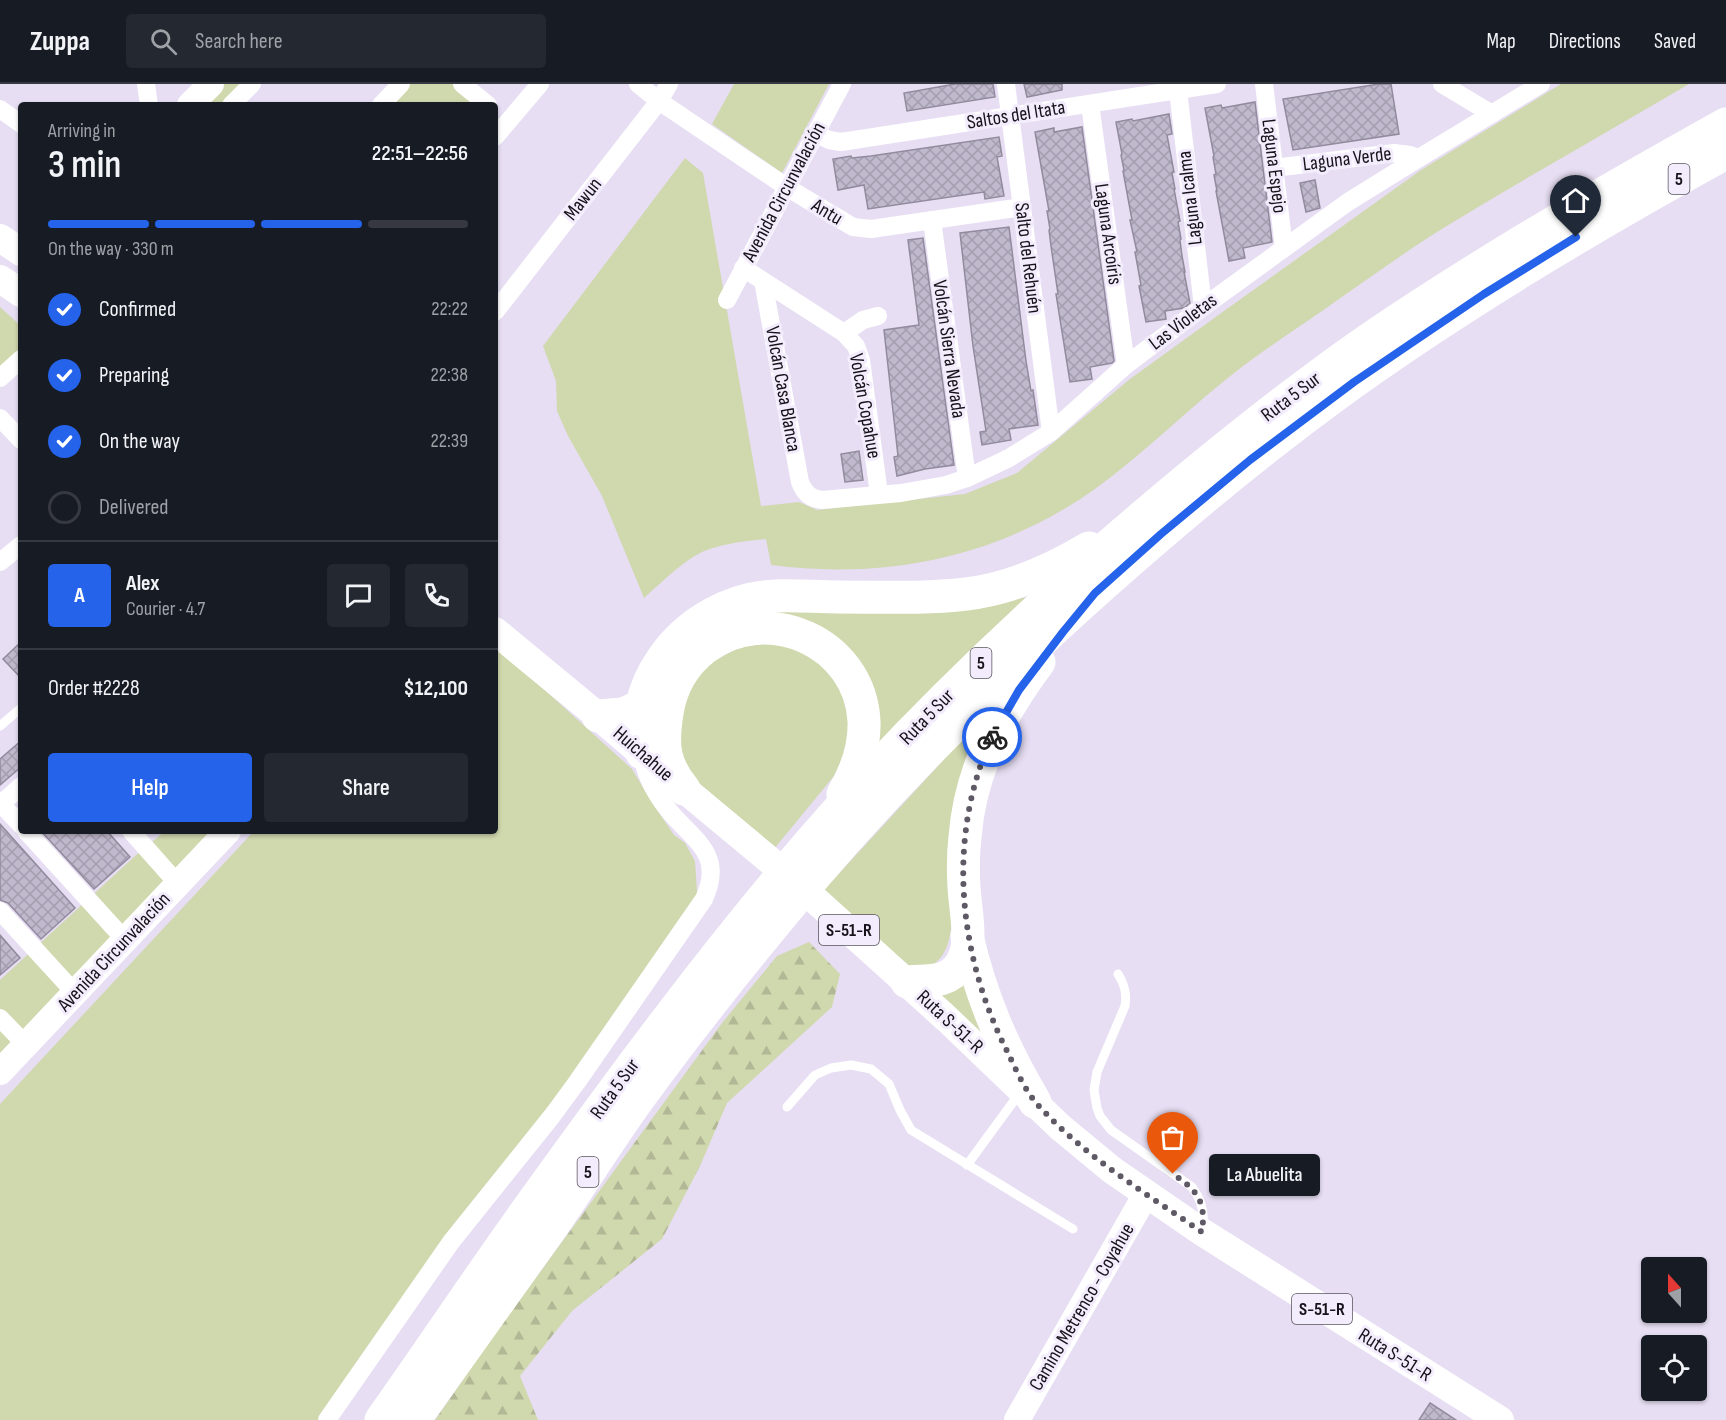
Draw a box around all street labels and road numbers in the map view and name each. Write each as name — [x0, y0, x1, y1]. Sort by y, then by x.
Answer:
street label: Saltos del Itata — [965, 95, 1067, 135]
street label: Avenida Circunvalación — [737, 118, 831, 267]
street label: Laguna Espejo — [1256, 118, 1292, 214]
street label: Laguna Verde — [1301, 142, 1393, 176]
street label: Laguna Icalma — [1172, 150, 1208, 246]
road number: 5 — [1668, 164, 1690, 194]
street label: Mawun — [559, 173, 607, 225]
street label: Laguna Arcoíris — [1089, 182, 1127, 286]
street label: Antu — [806, 193, 847, 231]
street label: Salto del Rehuén — [1009, 201, 1047, 315]
street label: Volcán Sierra Nevada — [927, 278, 971, 420]
street label: Las Violetas — [1144, 289, 1222, 355]
street label: Volcán Casa Blanca — [760, 324, 806, 454]
street label: Volcán Copahue — [844, 352, 886, 460]
street label: Ruta 5 Sur — [1256, 367, 1326, 427]
road number: 5 — [970, 648, 992, 678]
street label: Ruta 5 Sur — [895, 684, 960, 750]
street label: Huichahue — [608, 721, 678, 787]
street label: Avenida Circunvalación — [52, 887, 175, 1017]
road number: S-51-R — [819, 915, 879, 945]
street label: Ruta S-51-R — [912, 985, 988, 1059]
street label: Ruta 5 Sur — [585, 1054, 645, 1124]
road number: 5 — [578, 1157, 598, 1187]
street label: Camino Metrenco - Coyahue — [1024, 1219, 1140, 1395]
road number: S-51-R — [1292, 1294, 1352, 1324]
street label: Ruta S-51-R — [1354, 1323, 1436, 1387]

